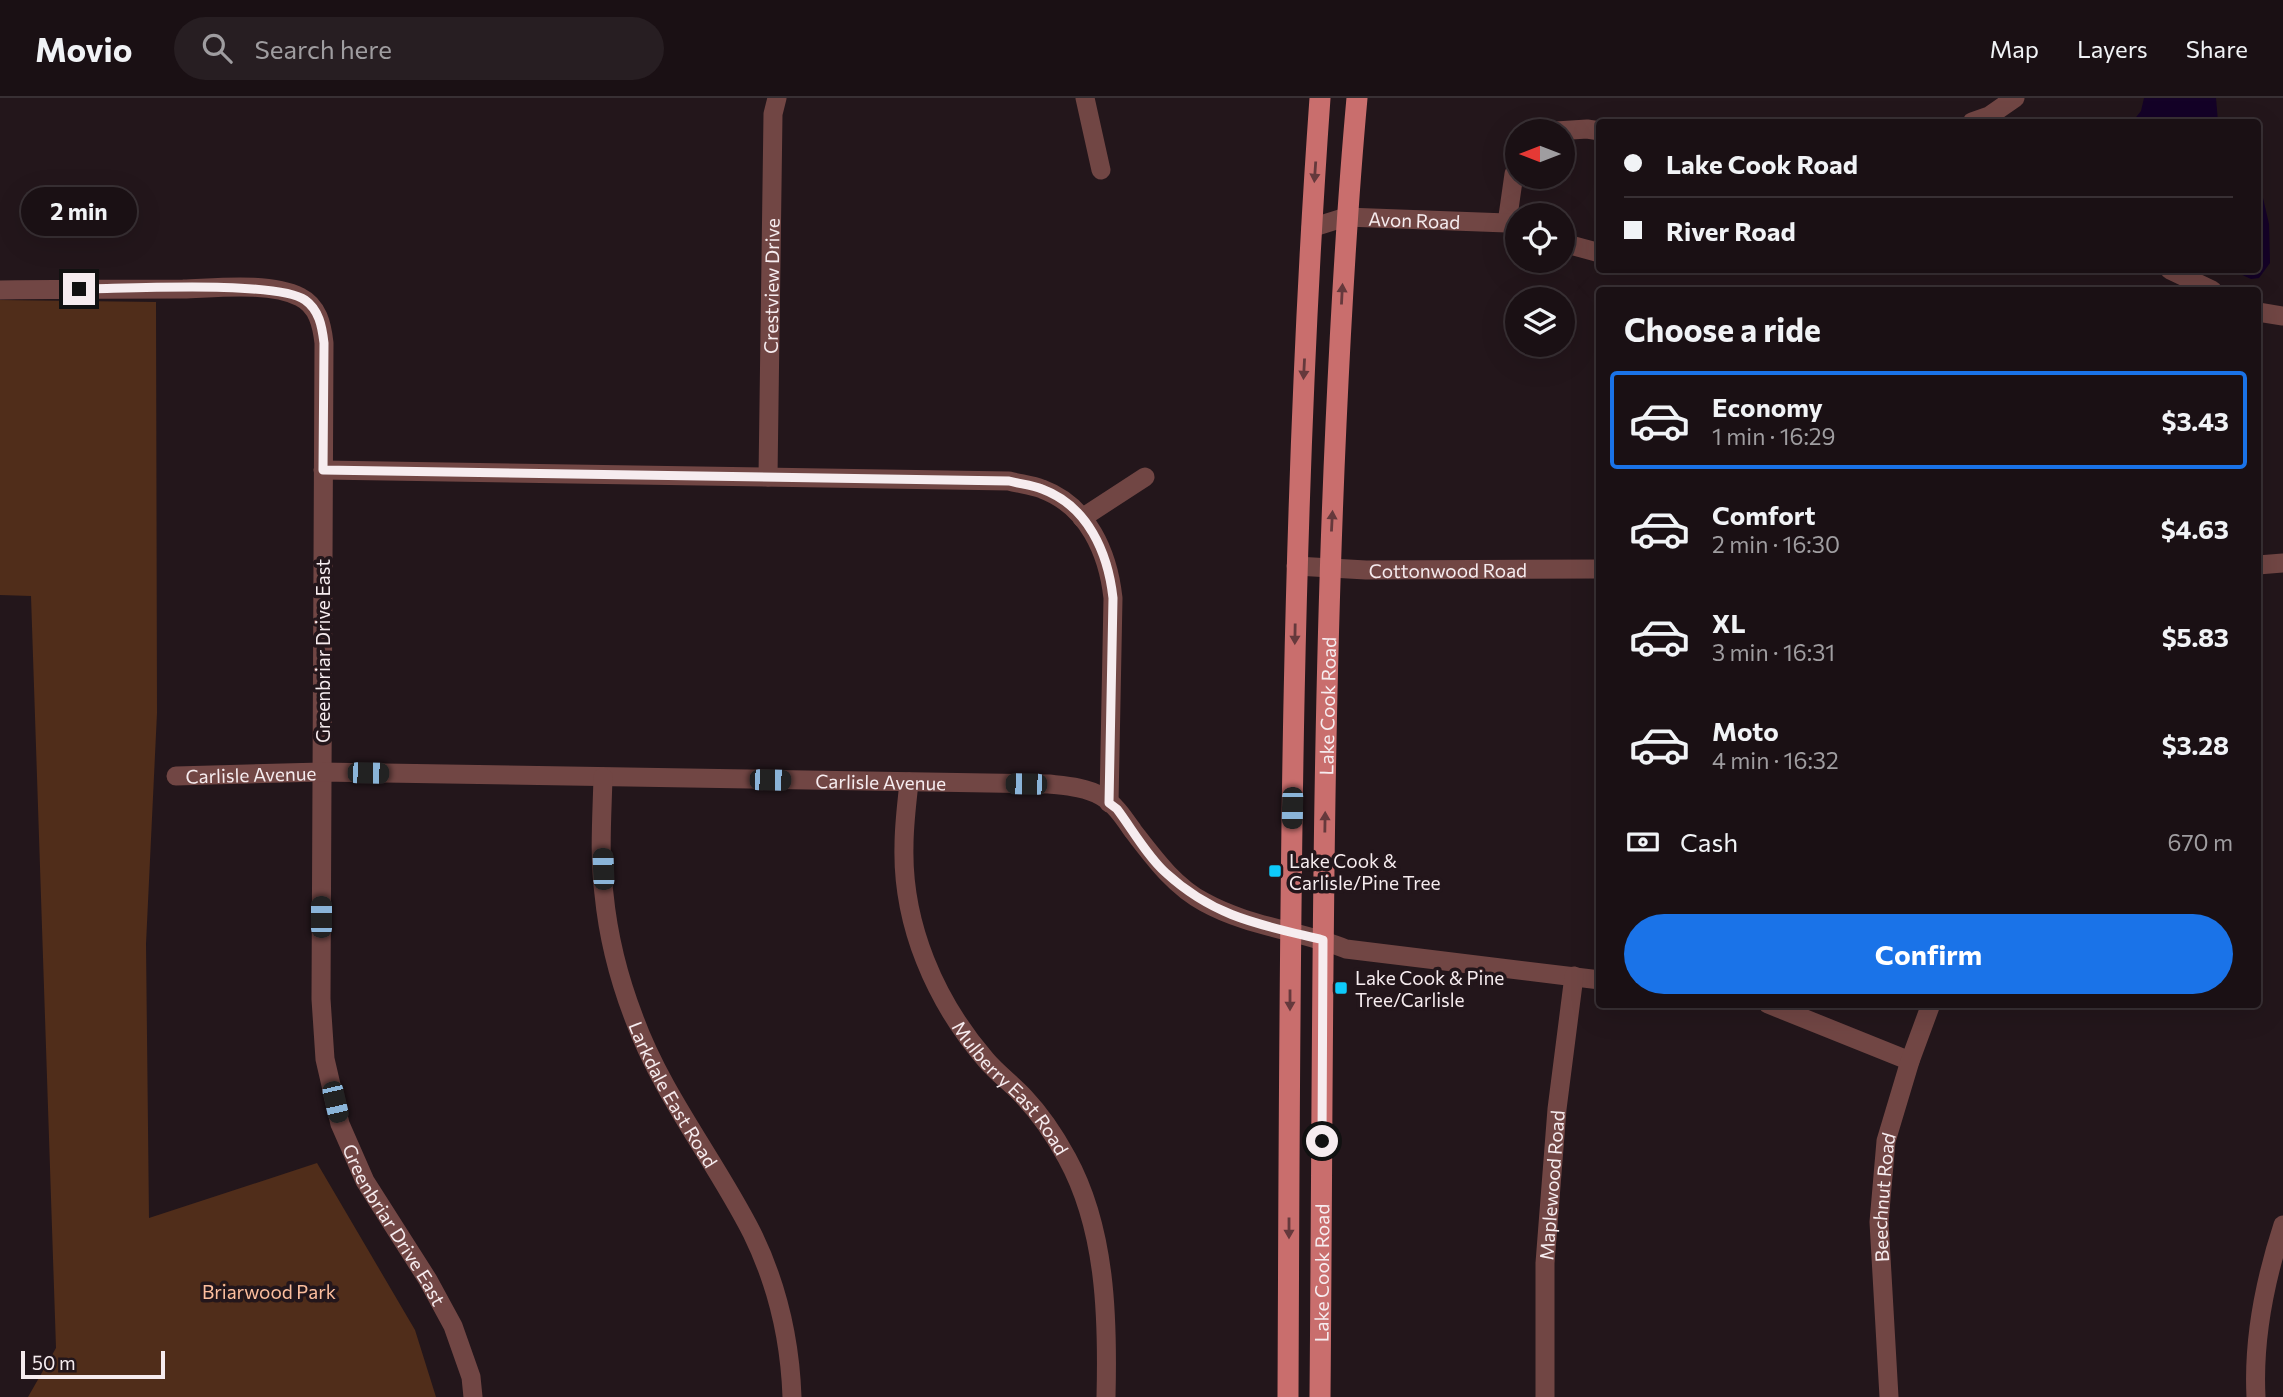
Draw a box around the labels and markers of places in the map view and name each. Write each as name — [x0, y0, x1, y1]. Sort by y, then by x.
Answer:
place label: Lake Cook & Carlisle/Pine Tree — [1289, 849, 1440, 894]
marker: Lake Cook & Carlisle/Pine Tree — [1267, 863, 1283, 879]
place label: Lake Cook & Pine Tree/Carlisle — [1355, 966, 1504, 1011]
marker: Lake Cook & Pine Tree/Carlisle — [1333, 980, 1349, 996]

